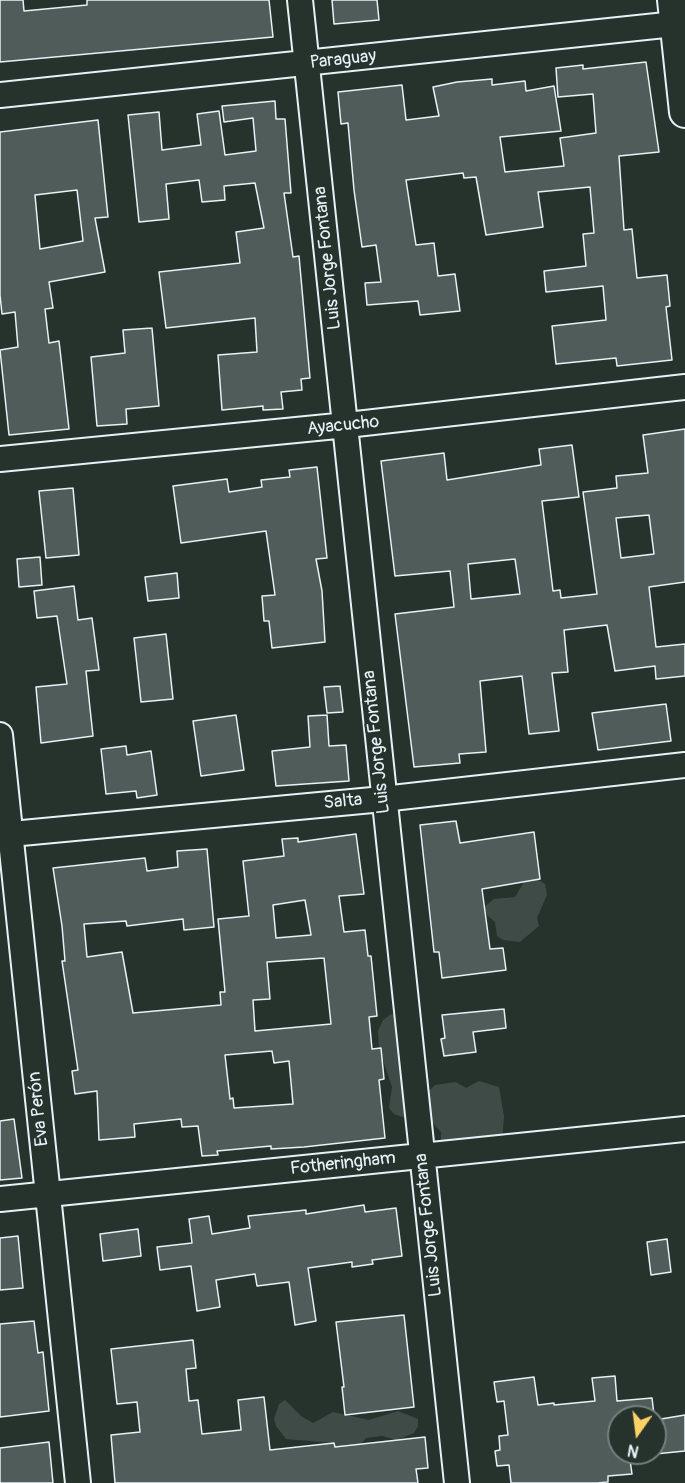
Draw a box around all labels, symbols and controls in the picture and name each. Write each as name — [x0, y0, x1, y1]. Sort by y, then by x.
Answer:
street label: Paraguay — [309, 46, 377, 74]
street label: Luis Jorge Fontana — [310, 185, 346, 331]
street label: Ayacucho — [306, 411, 380, 441]
street label: Luis Jorge Fontana — [359, 669, 395, 815]
street label: Salta — [323, 790, 363, 814]
street label: Eva Perón — [24, 1071, 54, 1147]
street label: Fotheringham — [289, 1148, 397, 1180]
street label: Luis Jorge Fontana — [411, 1152, 447, 1298]
north arrow — [607, 1405, 667, 1465]
text: N — [625, 1440, 641, 1462]

